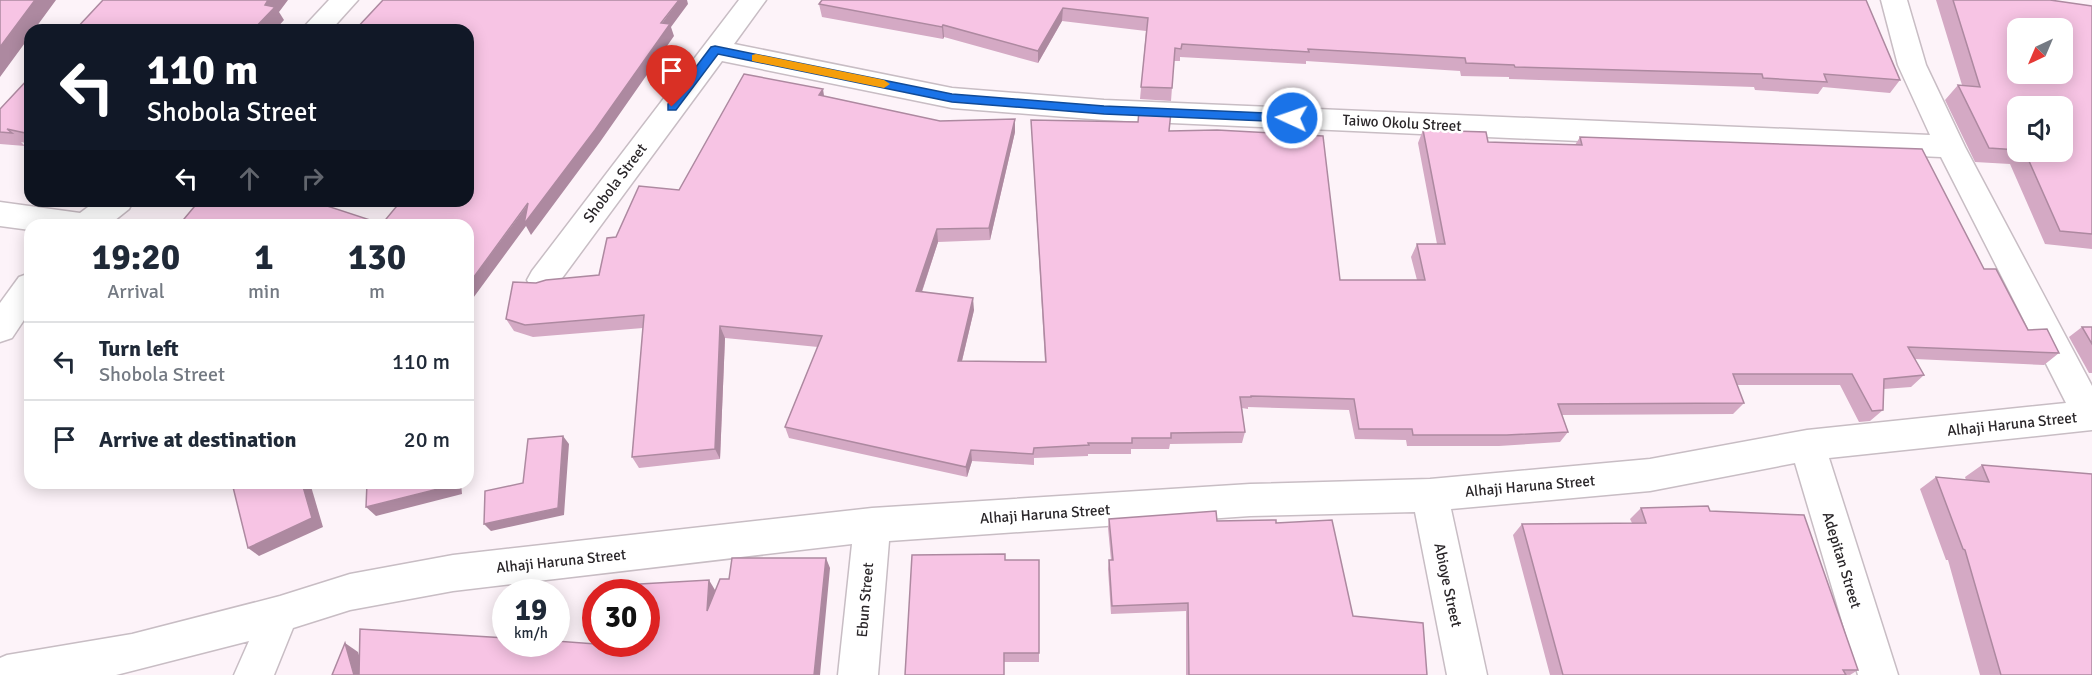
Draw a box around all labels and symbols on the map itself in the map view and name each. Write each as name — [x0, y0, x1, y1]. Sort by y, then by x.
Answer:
north arrow — [2007, 18, 2073, 84]
pin — [646, 45, 697, 107]
position arrow — [1260, 86, 1324, 150]
street label: Taiwo Okolu Street — [1342, 111, 1462, 135]
street label: Shobola Street — [579, 140, 651, 226]
street label: Alhaji Haruna Street — [1946, 408, 2078, 440]
street label: Alhaji Haruna Street — [1464, 471, 1596, 501]
street label: Alhaji Haruna Street — [979, 500, 1111, 528]
street label: Adepitan Street — [1819, 510, 1865, 610]
street label: Abioye Street — [1430, 541, 1466, 629]
street label: Alhaji Haruna Street — [495, 545, 627, 577]
street label: Ebun Street — [853, 562, 877, 638]
speed limit sign: 30 — [582, 579, 660, 657]

